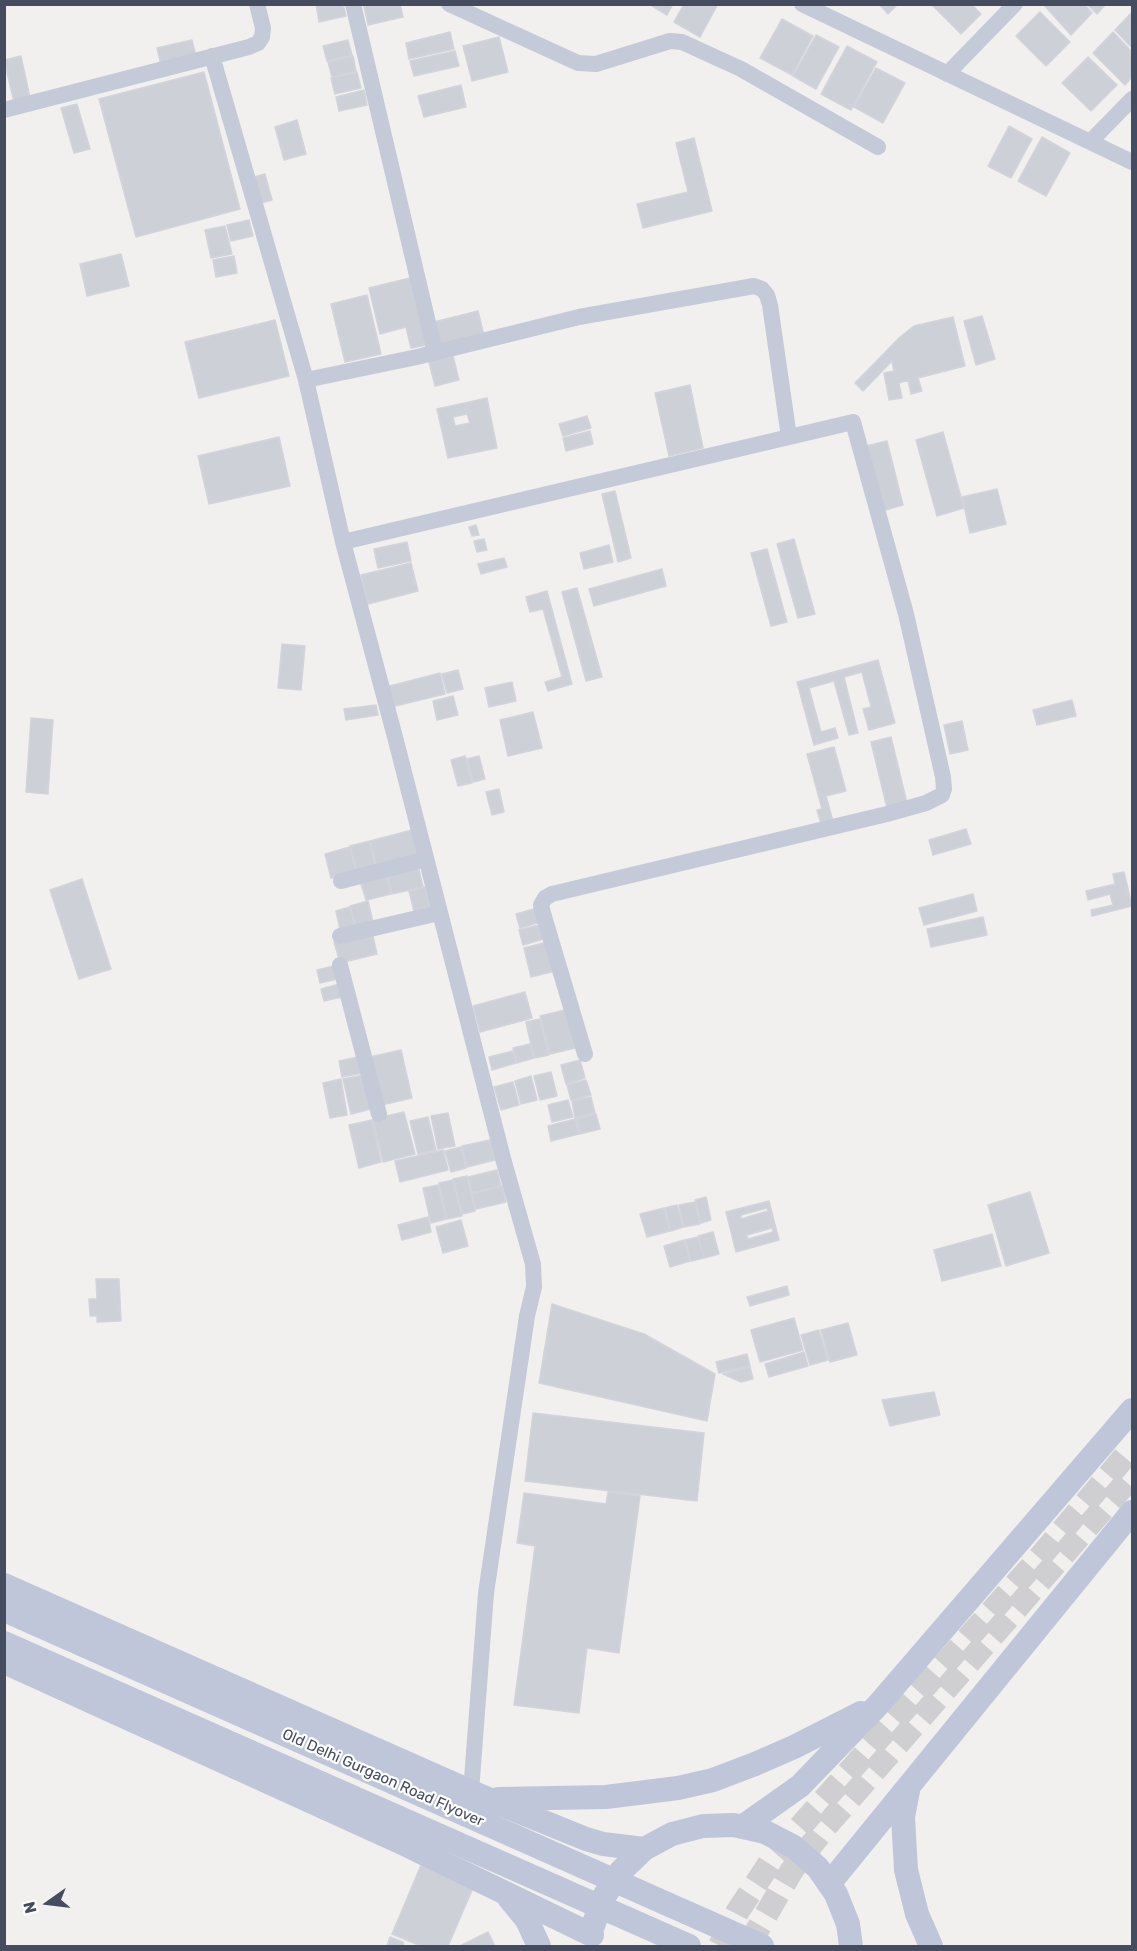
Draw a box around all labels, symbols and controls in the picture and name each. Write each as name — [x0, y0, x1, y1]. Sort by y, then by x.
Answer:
street label: Old Delhi Gurgaon Road Flyover — [279, 1725, 487, 1831]
north arrow — [18, 1873, 78, 1933]
text: N — [19, 1900, 41, 1915]

